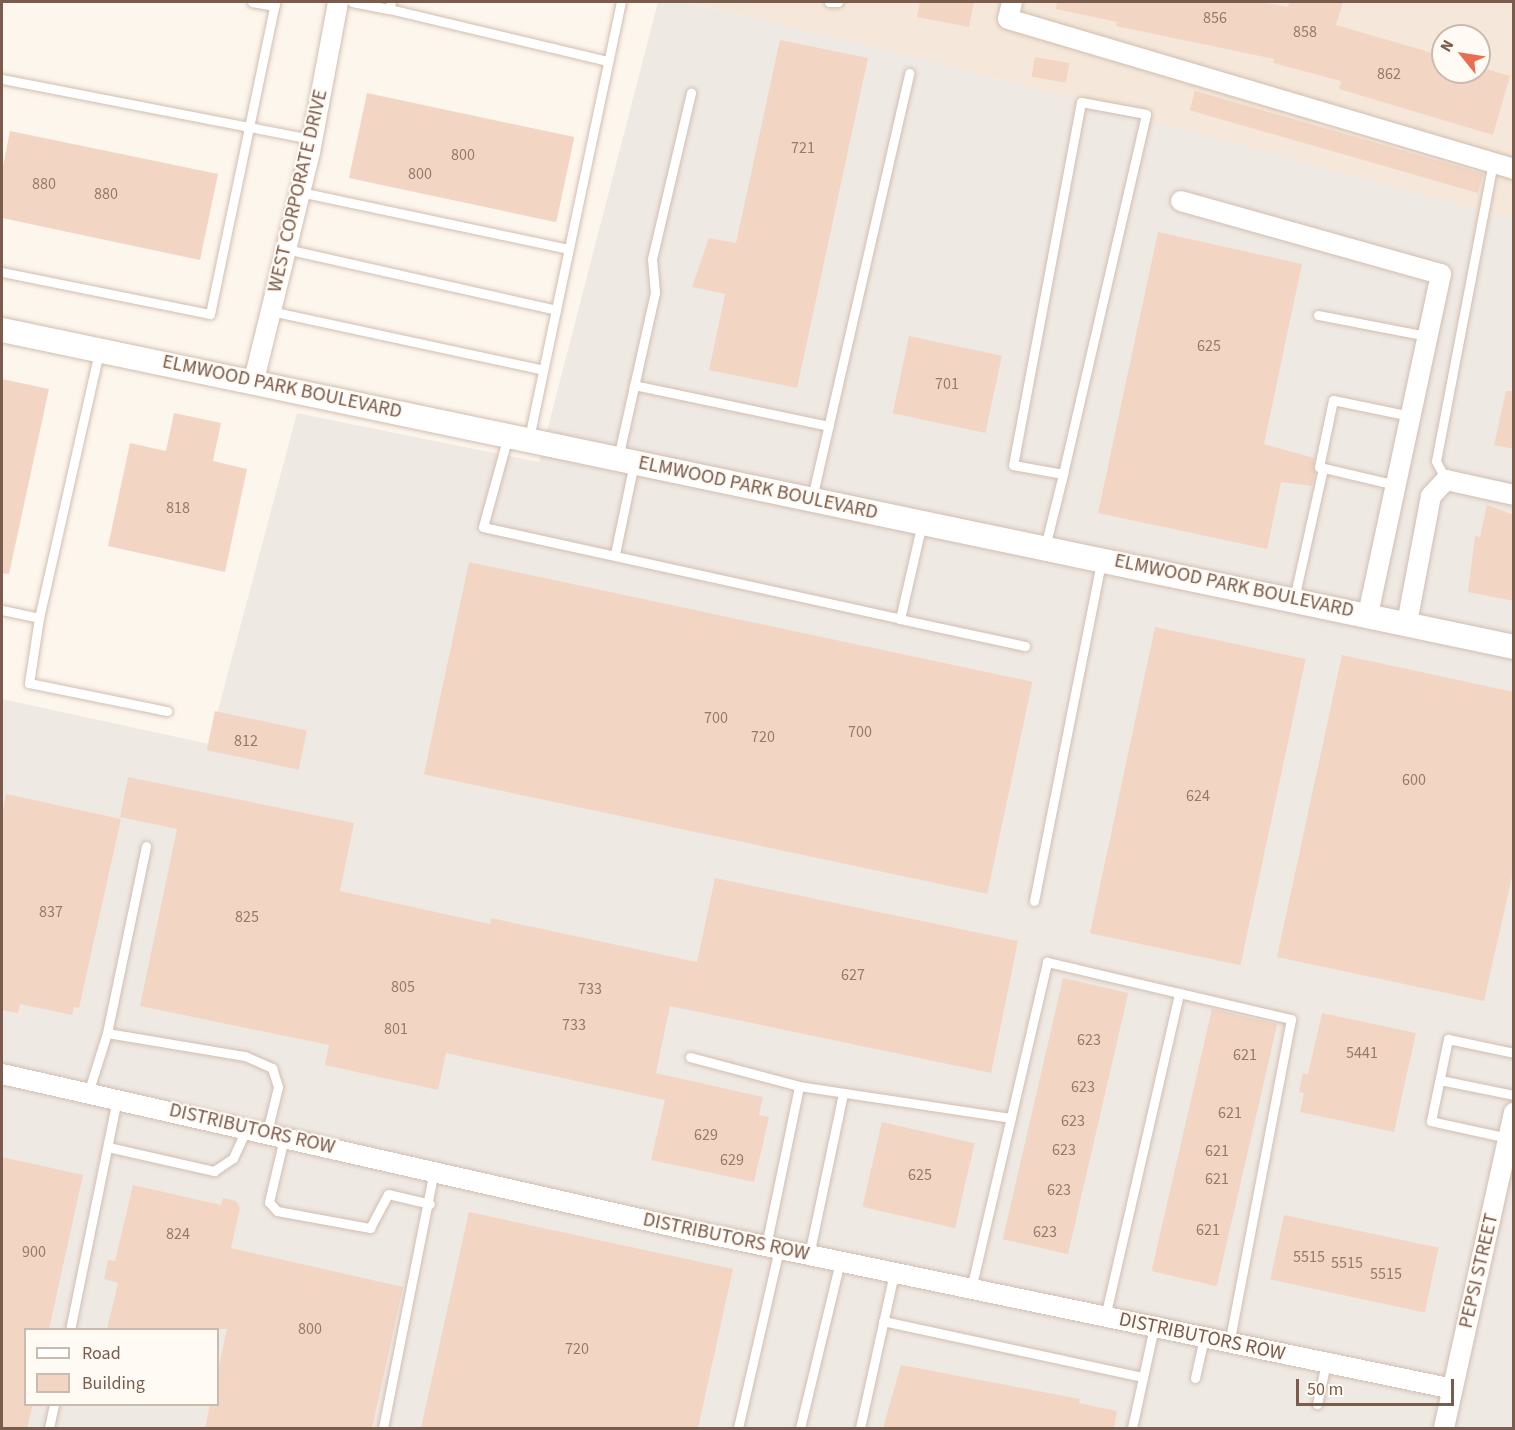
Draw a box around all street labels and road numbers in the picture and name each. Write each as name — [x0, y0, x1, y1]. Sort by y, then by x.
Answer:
street label: WEST CORPORATE DRIVE — [263, 87, 333, 295]
street label: ELMWOOD PARK BOULEVARD — [160, 350, 404, 424]
street label: ELMWOOD PARK BOULEVARD — [636, 451, 880, 525]
street label: ELMWOOD PARK BOULEVARD — [1112, 549, 1356, 623]
street label: DISTRIBUTORS ROW — [167, 1098, 337, 1160]
street label: DISTRIBUTORS ROW — [641, 1208, 811, 1266]
street label: PEPSI STREET — [1454, 1211, 1504, 1331]
street label: DISTRIBUTORS ROW — [1117, 1308, 1287, 1366]

